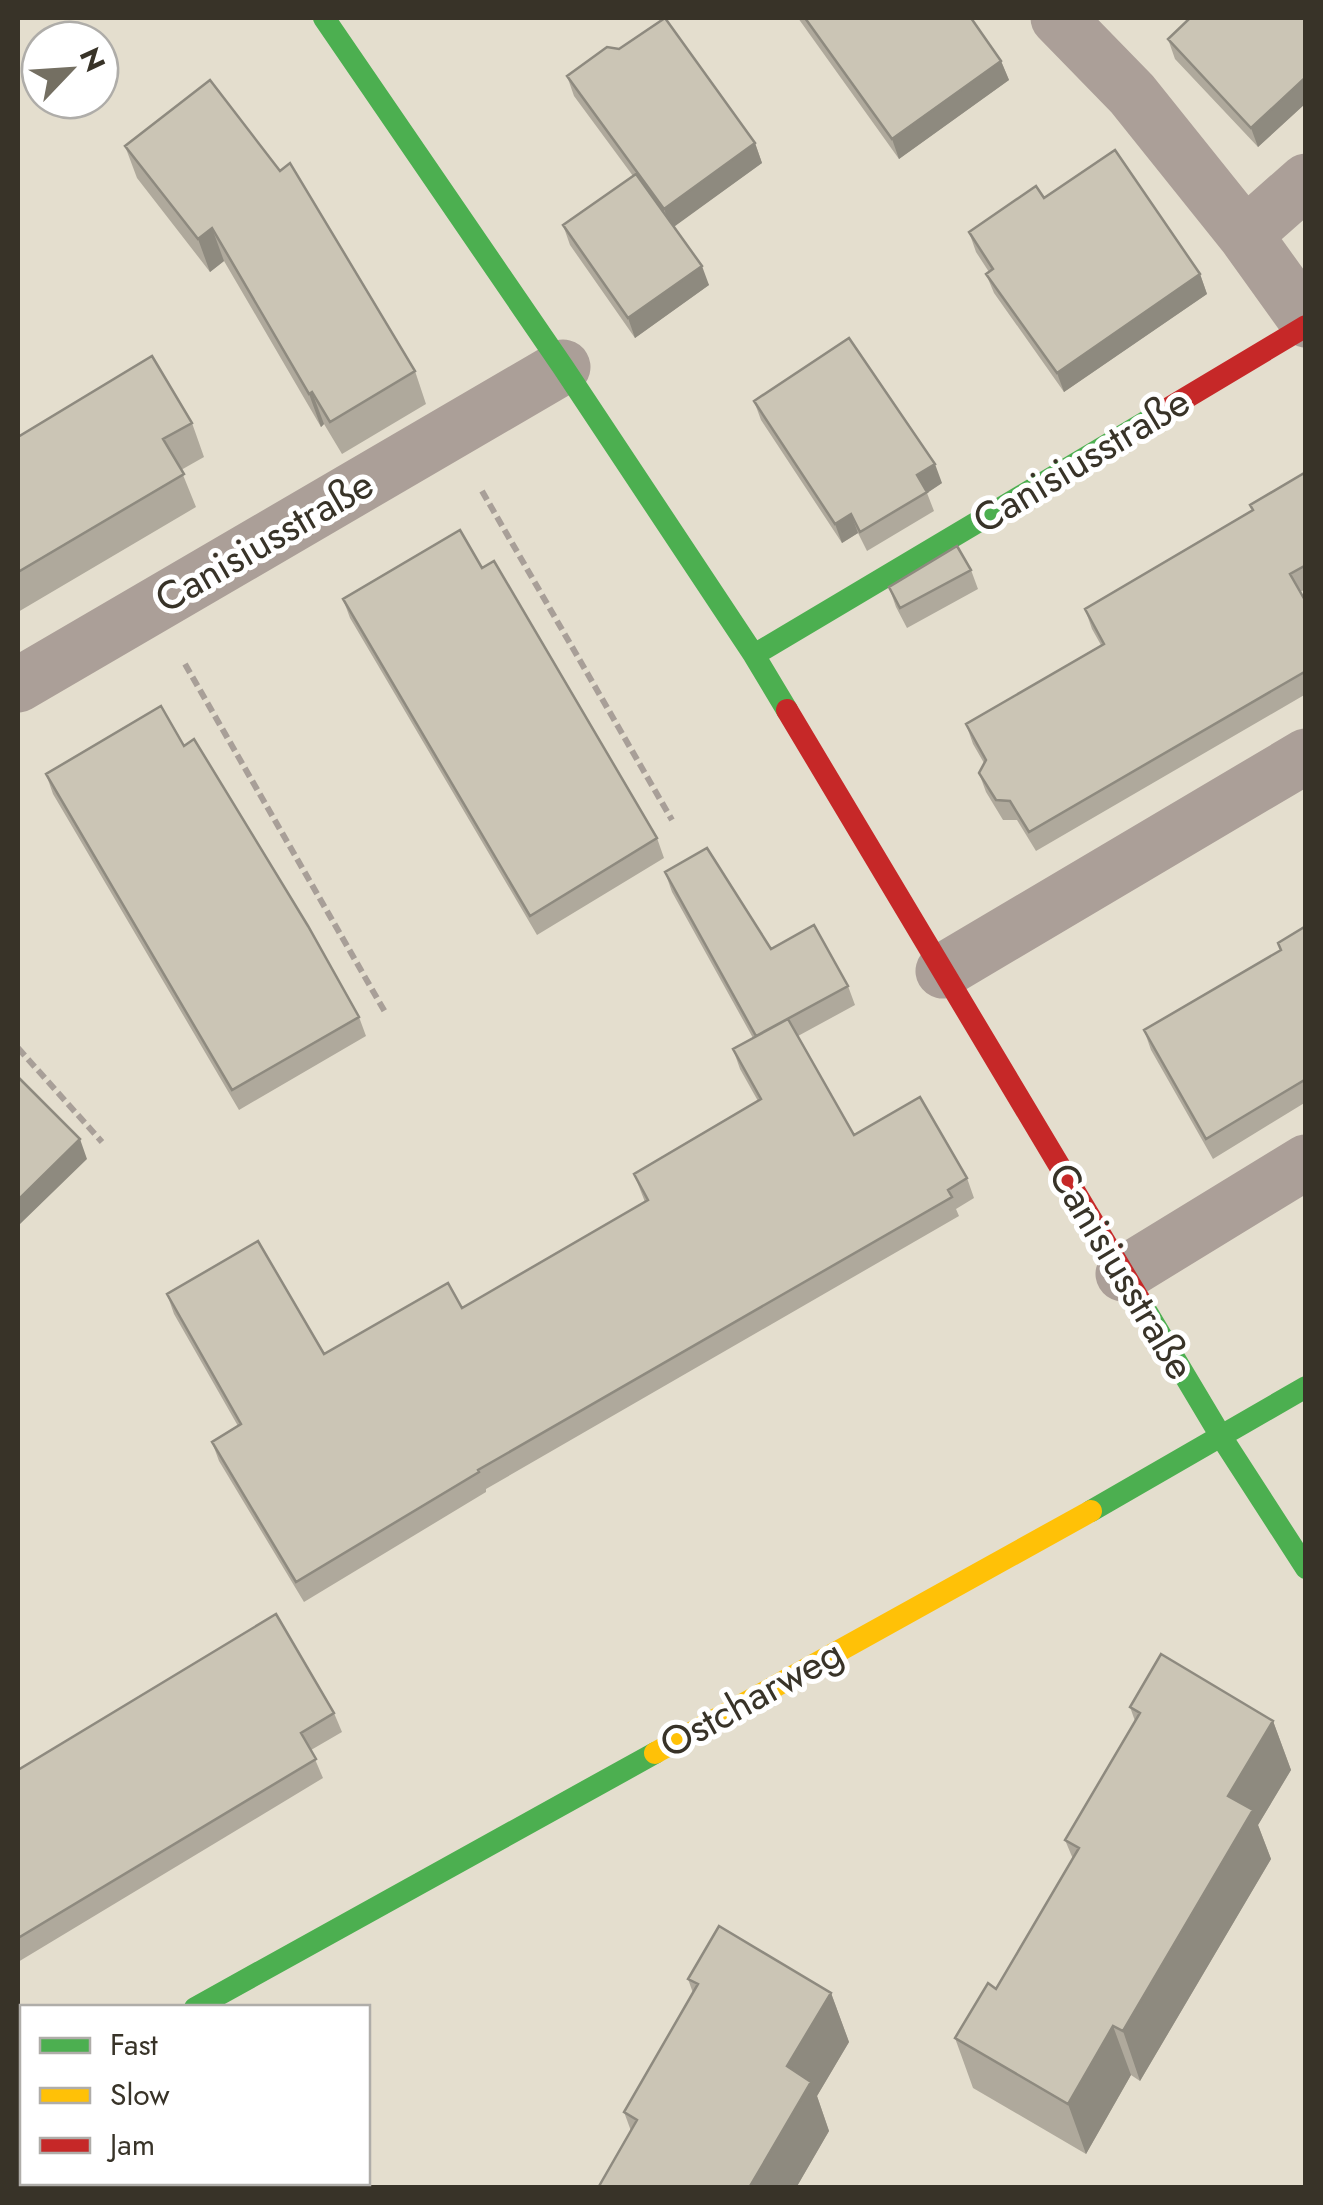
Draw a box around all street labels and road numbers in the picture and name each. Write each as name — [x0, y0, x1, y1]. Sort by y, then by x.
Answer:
street label: Canisiusstraße — [962, 372, 1200, 548]
street label: Canisiusstraße — [144, 455, 384, 627]
street label: Canisiusstraße — [1034, 1152, 1210, 1390]
street label: Ostcharweg — [649, 1624, 853, 1772]

